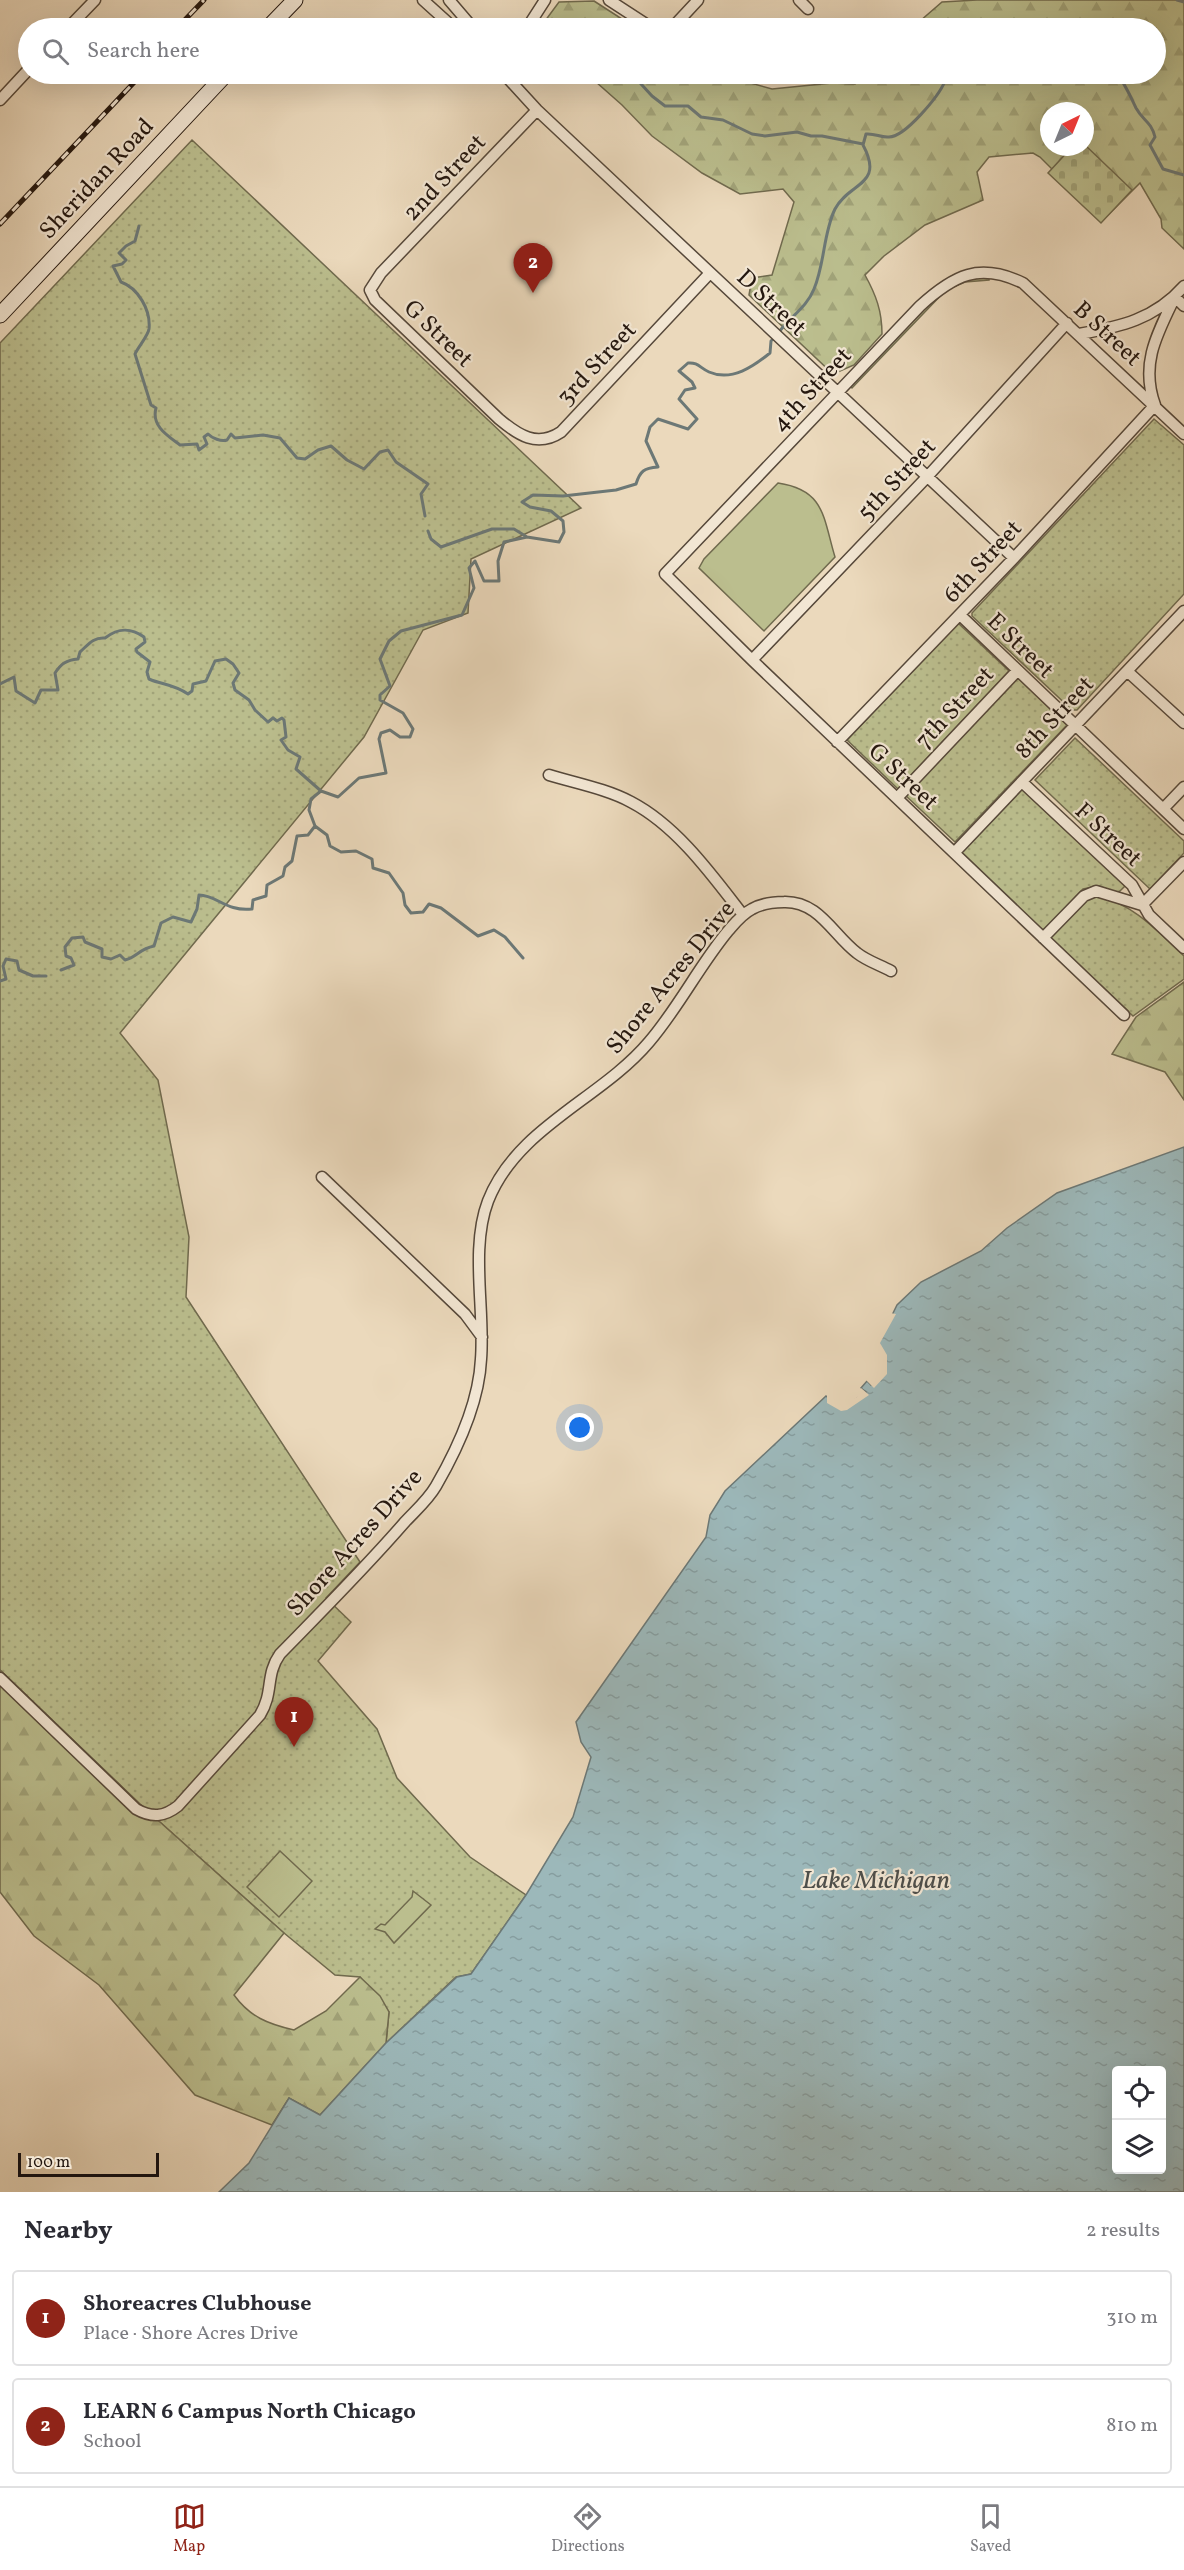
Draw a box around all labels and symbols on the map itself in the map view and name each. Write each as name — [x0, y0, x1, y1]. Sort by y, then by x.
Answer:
north arrow — [1040, 102, 1094, 156]
street label: Sheridan Road — [32, 111, 163, 248]
street label: 2nd Street — [396, 127, 495, 230]
pin: 2 — [514, 244, 552, 293]
street label: D Street — [728, 262, 813, 345]
street label: G Street — [395, 293, 480, 376]
street label: B Street — [1065, 294, 1148, 375]
street label: 3rd Street — [550, 315, 645, 414]
street label: 4th Street — [764, 340, 861, 440]
street label: 5th Street — [850, 431, 945, 529]
street label: 6th Street — [936, 513, 1031, 611]
street label: E Street — [978, 606, 1061, 687]
street label: 7th Street — [908, 659, 1003, 757]
street label: 8th Street — [1008, 669, 1103, 767]
street label: G Street — [860, 736, 945, 819]
street label: F Street — [1066, 795, 1149, 876]
street label: Shore Acres Drive — [599, 894, 744, 1062]
your location — [565, 1413, 594, 1442]
street label: Shore Acres Drive — [280, 1462, 431, 1625]
pin: 1 — [274, 1698, 314, 1747]
water label: Lake Michigan — [802, 1863, 950, 1899]
scale bar — [18, 2150, 159, 2178]

